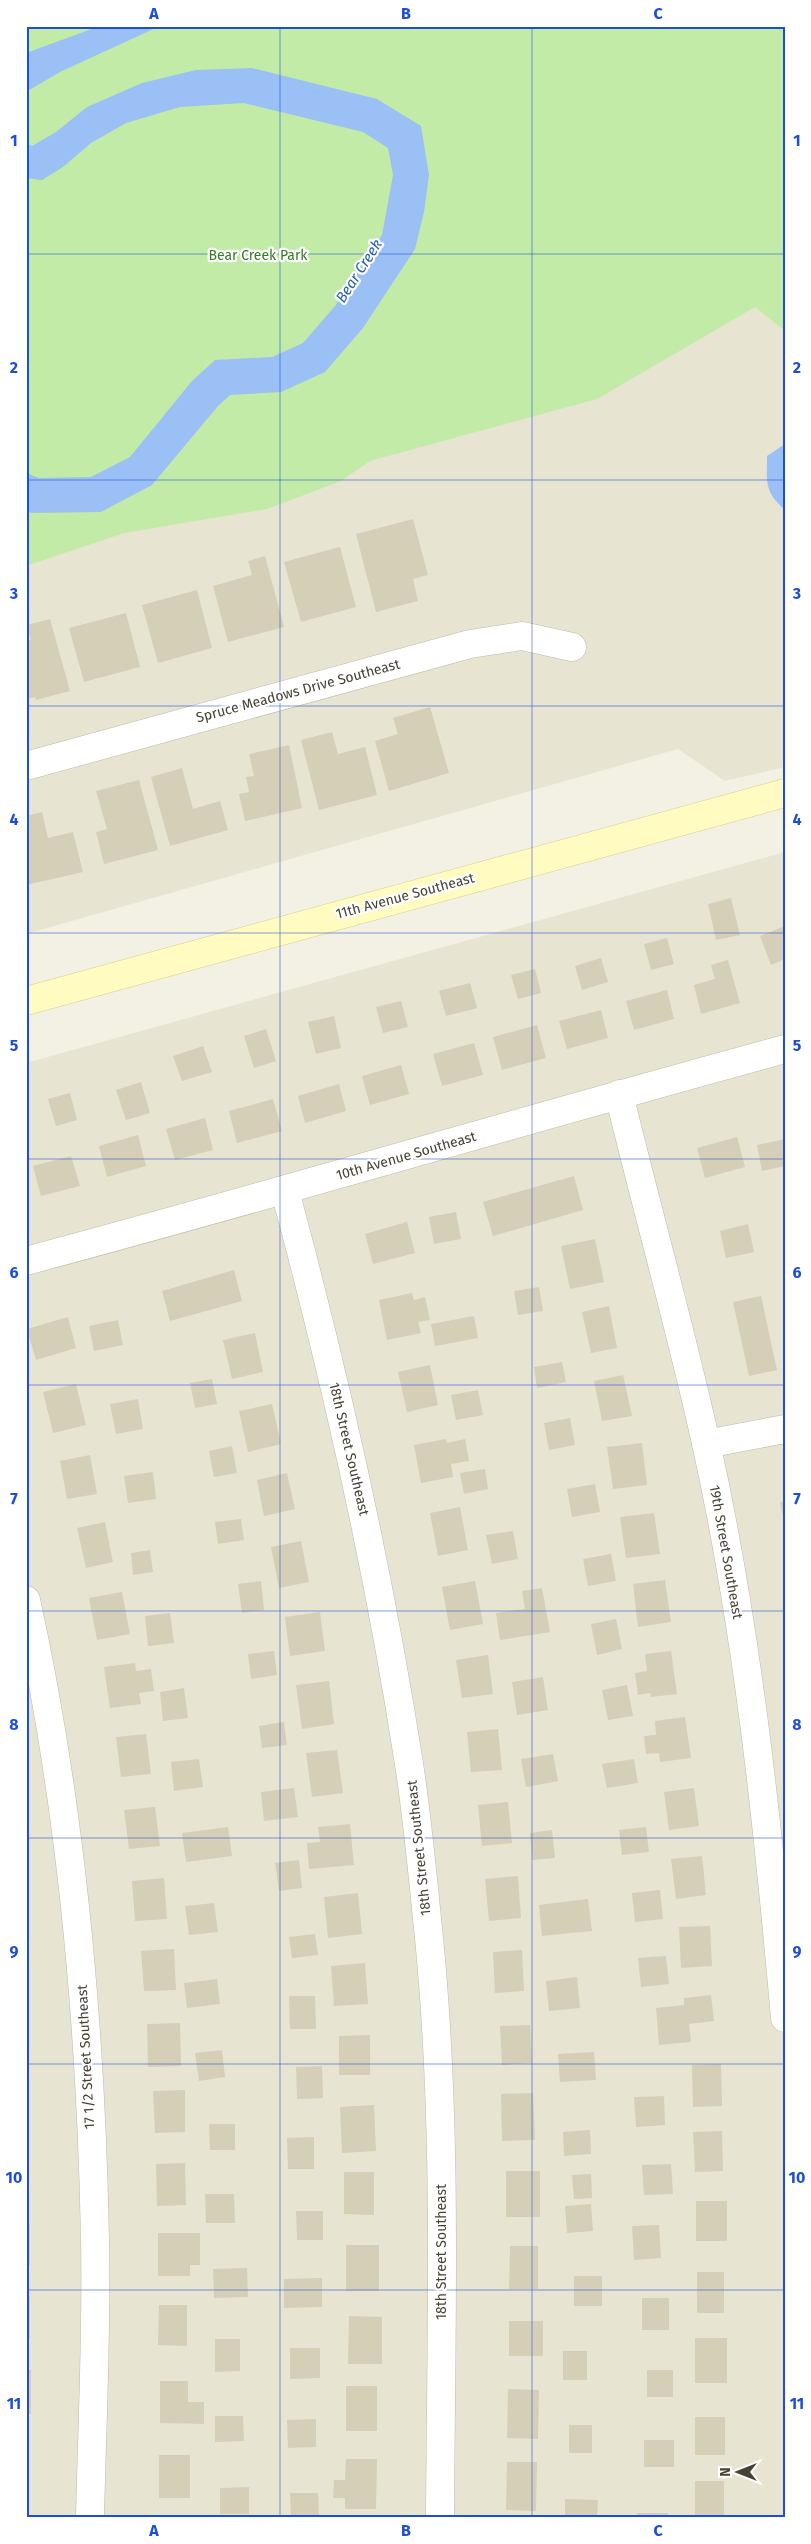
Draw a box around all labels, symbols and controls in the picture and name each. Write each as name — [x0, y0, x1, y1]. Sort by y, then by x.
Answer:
text: A — [148, 4, 159, 23]
text: B — [401, 4, 411, 23]
text: C — [653, 4, 663, 23]
text: 1 — [10, 131, 18, 150]
text: 1 — [793, 131, 801, 150]
water label: Bear Creek — [332, 236, 386, 306]
park label: Bear Creek Park — [208, 247, 308, 264]
text: 2 — [10, 358, 18, 377]
text: 2 — [793, 358, 801, 377]
text: 3 — [9, 584, 18, 603]
text: 3 — [792, 584, 801, 603]
street label: Spruce Meadows Drive Southeast — [194, 655, 403, 726]
text: 4 — [9, 810, 19, 829]
text: 4 — [792, 810, 802, 829]
street label: 11th Avenue Southeast — [334, 869, 477, 923]
text: 5 — [10, 1036, 19, 1055]
text: 5 — [793, 1036, 802, 1055]
street label: 10th Avenue Southeast — [334, 1128, 479, 1184]
text: 6 — [9, 1263, 19, 1282]
text: 6 — [792, 1263, 802, 1282]
street label: 18th Street Southeast — [325, 1381, 373, 1518]
street label: 19th Street Southeast — [706, 1484, 746, 1621]
text: 7 — [10, 1489, 18, 1508]
text: 7 — [793, 1489, 801, 1508]
text: 8 — [9, 1715, 19, 1734]
text: 8 — [792, 1715, 802, 1734]
street label: 18th Street Southeast — [403, 1778, 435, 1917]
text: 9 — [10, 1942, 19, 1961]
text: 9 — [793, 1942, 802, 1961]
street label: 17 1/2 Street Southeast — [74, 1983, 98, 2130]
text: 10 — [6, 2168, 22, 2187]
text: 10 — [789, 2168, 805, 2187]
street label: 18th Street Southeast — [433, 2183, 450, 2320]
text: 11 — [7, 2394, 21, 2413]
text: 11 — [790, 2394, 804, 2413]
north arrow — [714, 2446, 764, 2496]
text: N — [717, 2467, 734, 2477]
text: A — [148, 2521, 159, 2540]
text: B — [401, 2521, 411, 2540]
text: C — [653, 2521, 663, 2540]

